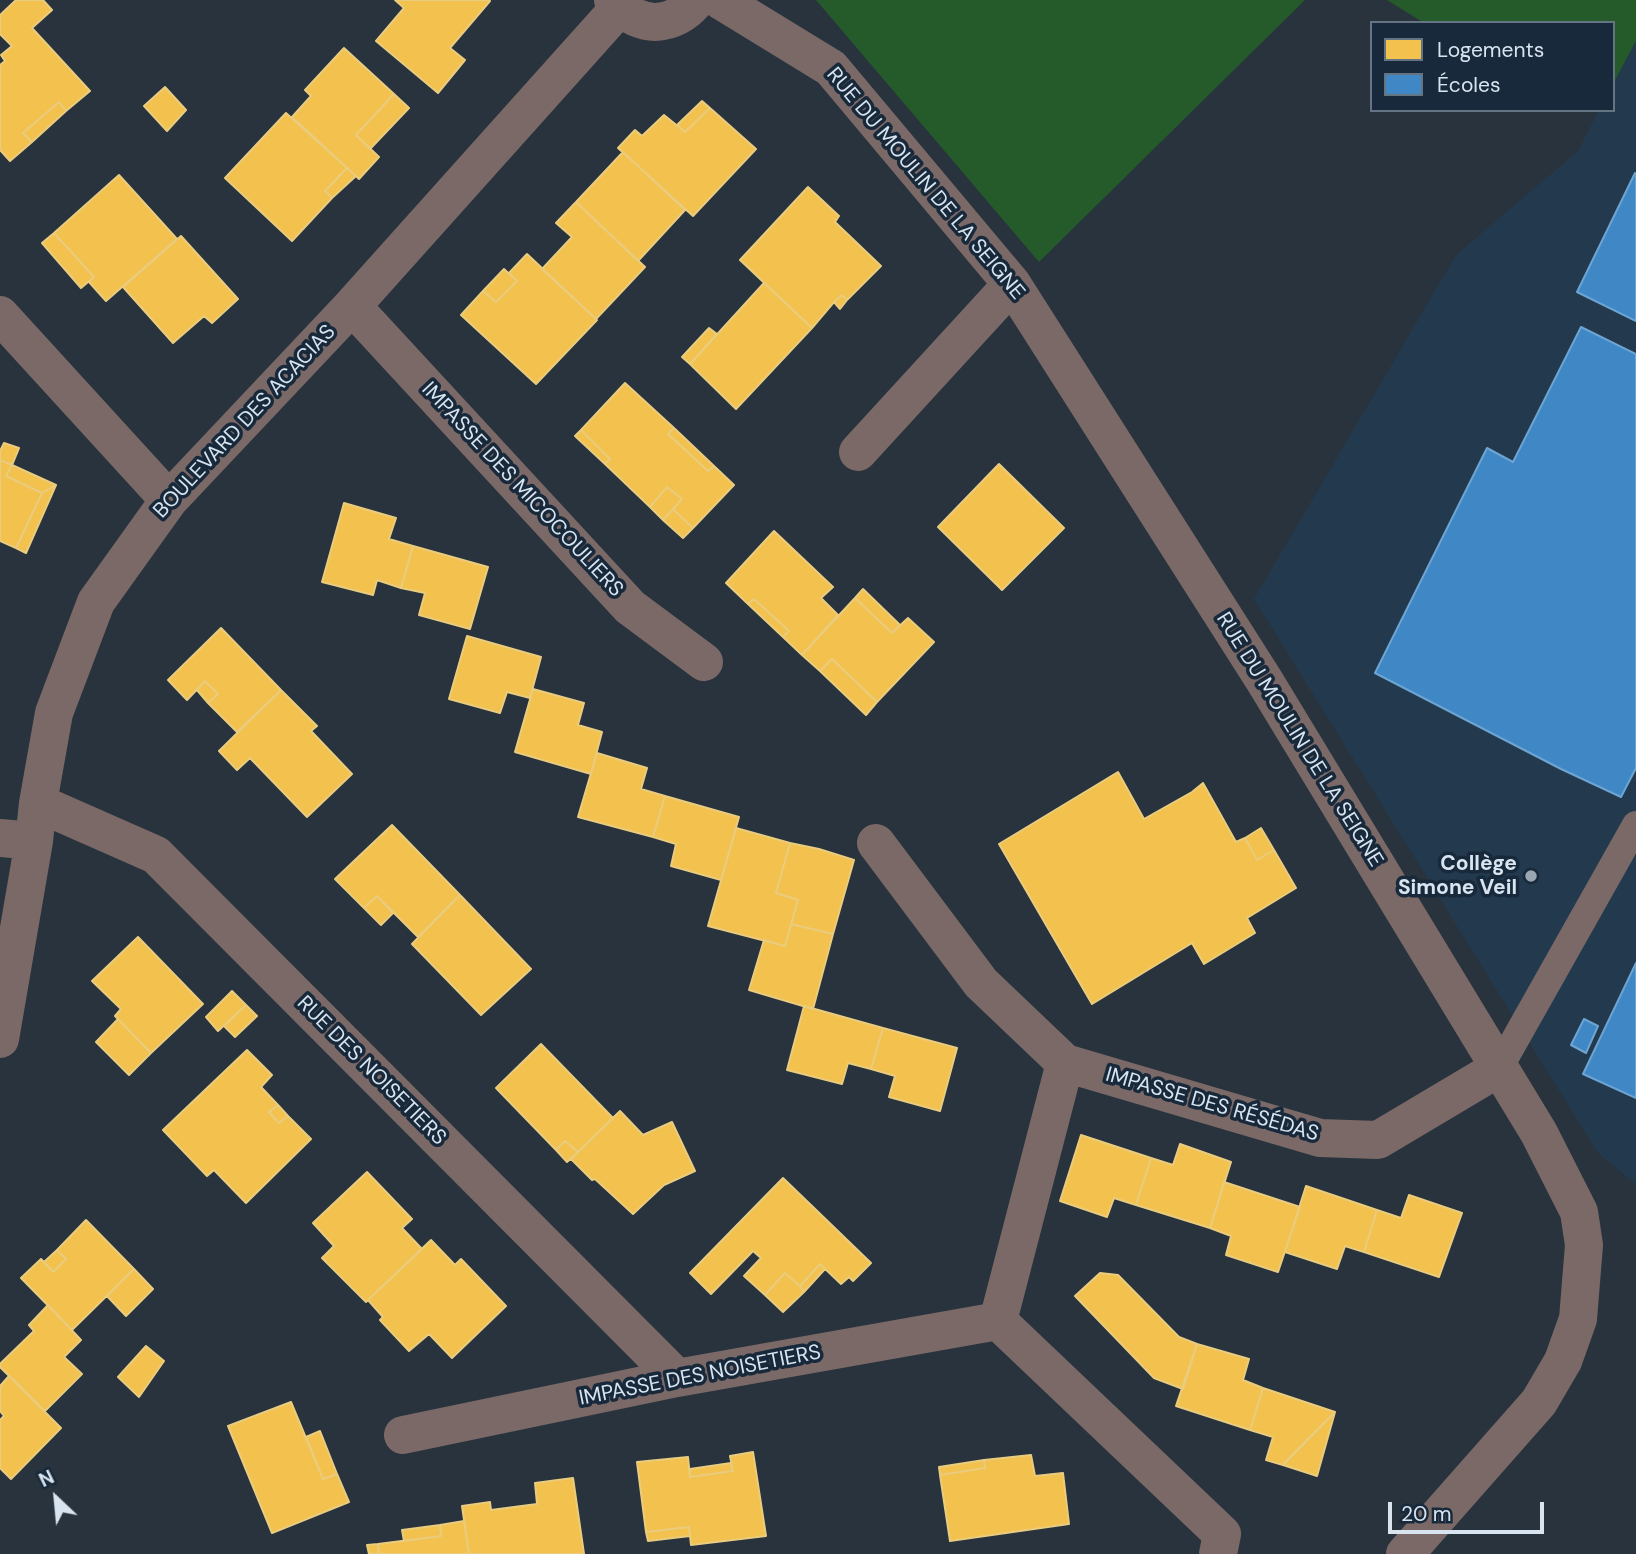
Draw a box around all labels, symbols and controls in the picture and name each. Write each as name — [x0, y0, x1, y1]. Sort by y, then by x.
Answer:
legend — [1370, 21, 1615, 112]
text: Logements — [1437, 36, 1544, 64]
street label: RUE DU MOULIN DE LA SEIGNE — [821, 63, 1029, 305]
text: Écoles — [1437, 71, 1500, 99]
street label: BOULEVARD DES ACACIAS — [149, 320, 341, 524]
street label: IMPASSE DES MICOCOULIERS — [416, 377, 628, 603]
street label: RUE DU MOULIN DE LA SEIGNE — [1210, 608, 1388, 872]
place label: Collège Simone Veil — [1398, 851, 1517, 901]
marker: Collège Simone Veil — [1523, 868, 1539, 884]
street label: RUE DES NOISETIERS — [291, 991, 451, 1151]
street label: IMPASSE DES RÉSÉDAS — [1102, 1062, 1322, 1148]
street label: IMPASSE DES NOISETIERS — [577, 1340, 823, 1412]
north arrow — [21, 1463, 91, 1533]
text: N — [35, 1464, 58, 1493]
scale bar — [1391, 1488, 1547, 1532]
text: 20 m — [1401, 1500, 1452, 1528]

